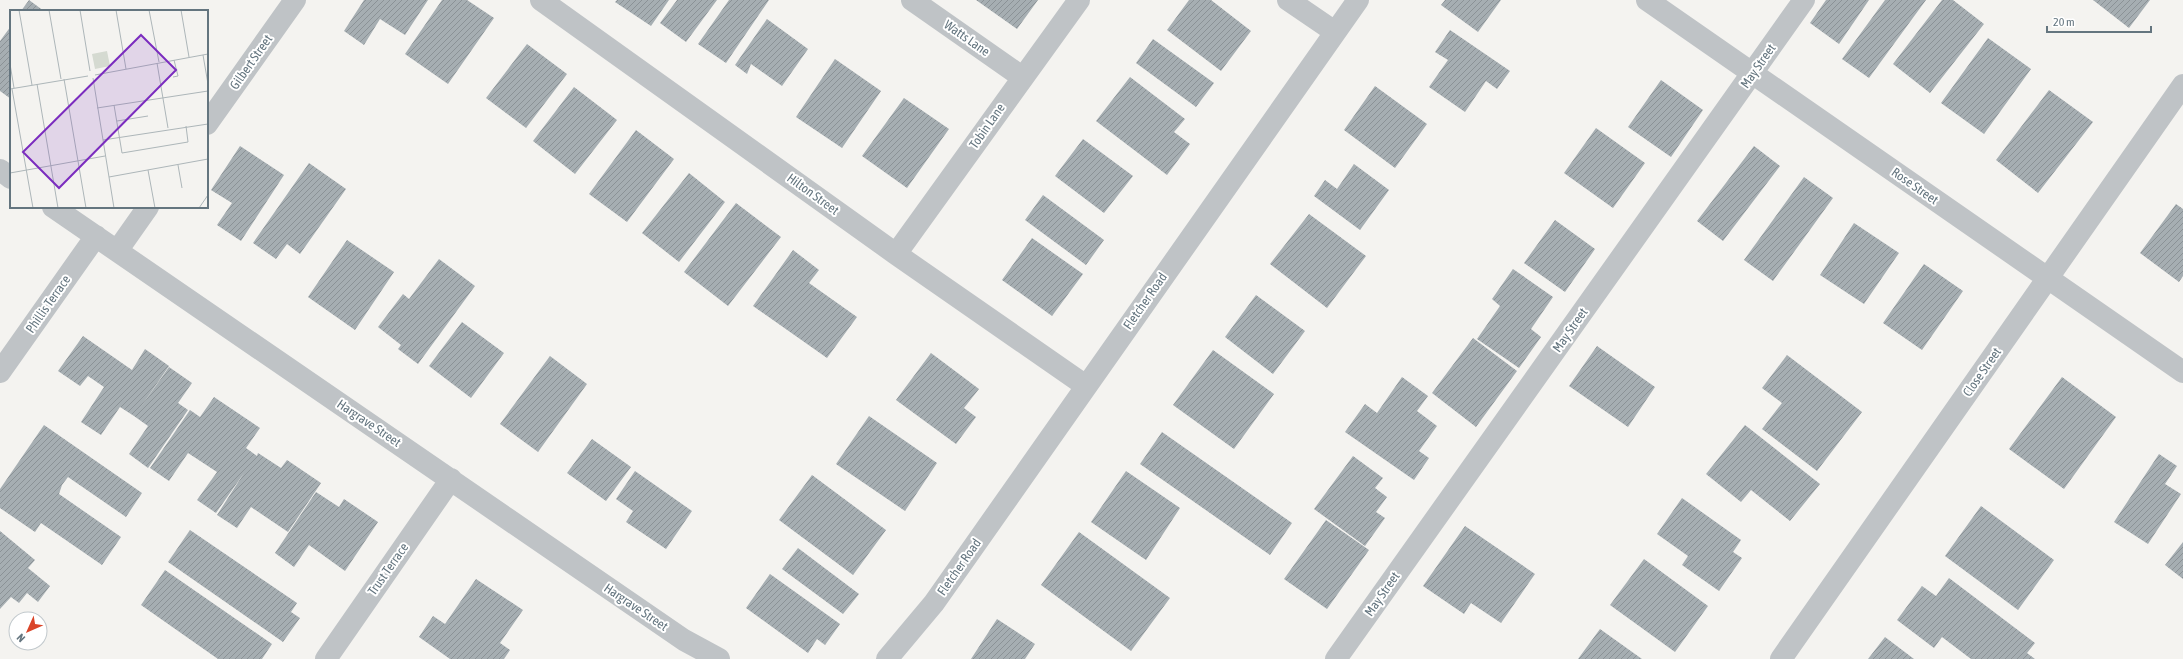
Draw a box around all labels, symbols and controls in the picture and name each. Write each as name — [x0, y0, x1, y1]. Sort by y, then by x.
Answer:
scale bar — [2047, 8, 2151, 34]
inset map — [10, 10, 208, 208]
text: 20 m — [2053, 15, 2075, 29]
street label: Watts Lane — [941, 17, 993, 59]
street label: Gilbert Street — [227, 32, 275, 92]
street label: May Street — [1737, 41, 1779, 91]
street label: Tobin Lane — [966, 101, 1008, 151]
street label: Rose Street — [1889, 165, 1941, 208]
street label: Hilton Street — [784, 170, 842, 218]
street label: Fletcher Road — [1120, 270, 1170, 332]
street label: Phillis Terrace — [23, 272, 73, 336]
street label: May Street — [1549, 305, 1591, 355]
street label: Close Street — [1960, 345, 2004, 399]
street label: Hargrave Street — [334, 396, 404, 450]
street label: Fletcher Road — [934, 536, 984, 598]
street label: Trust Terrace — [365, 540, 411, 598]
street label: May Street — [1361, 569, 1403, 619]
street label: Hargrave Street — [601, 580, 671, 634]
north arrow — [8, 611, 48, 651]
text: N — [14, 632, 27, 645]

